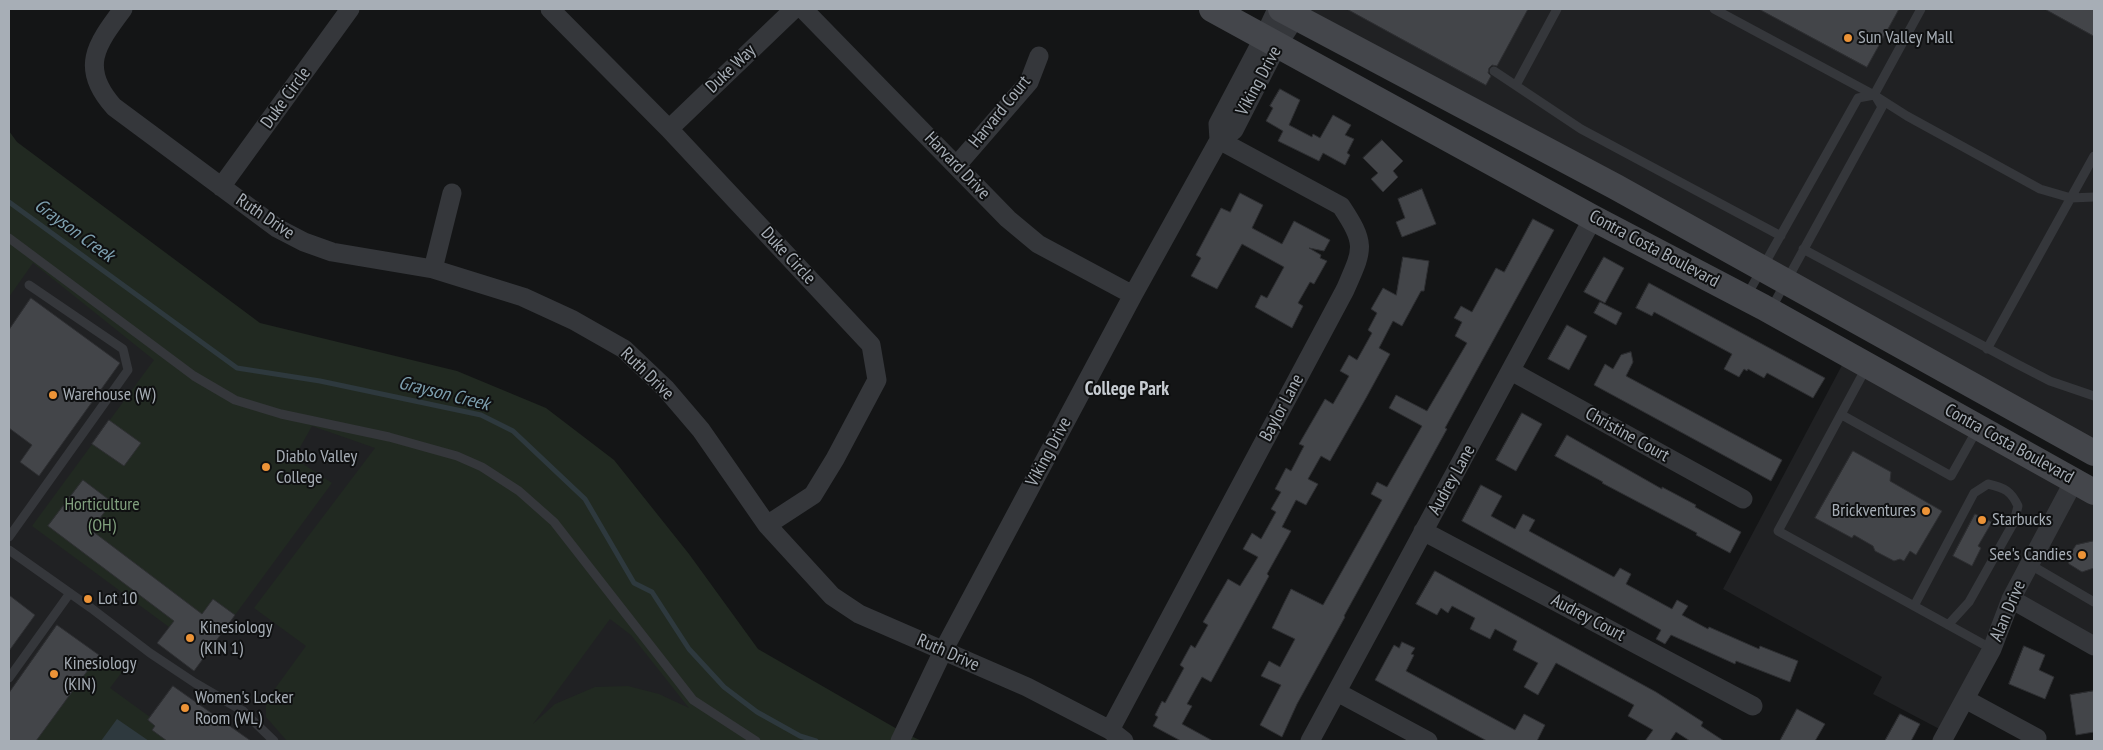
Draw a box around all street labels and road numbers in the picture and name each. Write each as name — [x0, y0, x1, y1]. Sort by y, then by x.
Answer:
street label: Duke Way — [702, 40, 760, 98]
street label: Viking Drive — [1232, 43, 1286, 119]
street label: Duke Circle — [257, 63, 315, 133]
street label: Harvard Court — [964, 72, 1036, 152]
street label: Harvard Drive — [920, 128, 994, 204]
street label: Ruth Drive — [232, 190, 298, 244]
street label: Contra Costa Boulevard — [1585, 206, 1723, 292]
street label: Duke Circle — [756, 223, 820, 289]
street label: Ruth Drive — [616, 343, 678, 405]
street label: Baylor Lane — [1255, 371, 1309, 445]
street label: Contra Costa Boulevard — [1941, 400, 2077, 488]
street label: Christine Court — [1581, 403, 1673, 467]
street label: Viking Drive — [1022, 414, 1076, 490]
street label: Audrey Lane — [1424, 441, 1480, 519]
street label: Alan Drive — [1985, 577, 2031, 645]
street label: Audrey Court — [1547, 590, 1629, 646]
street label: Ruth Drive — [914, 630, 982, 676]

